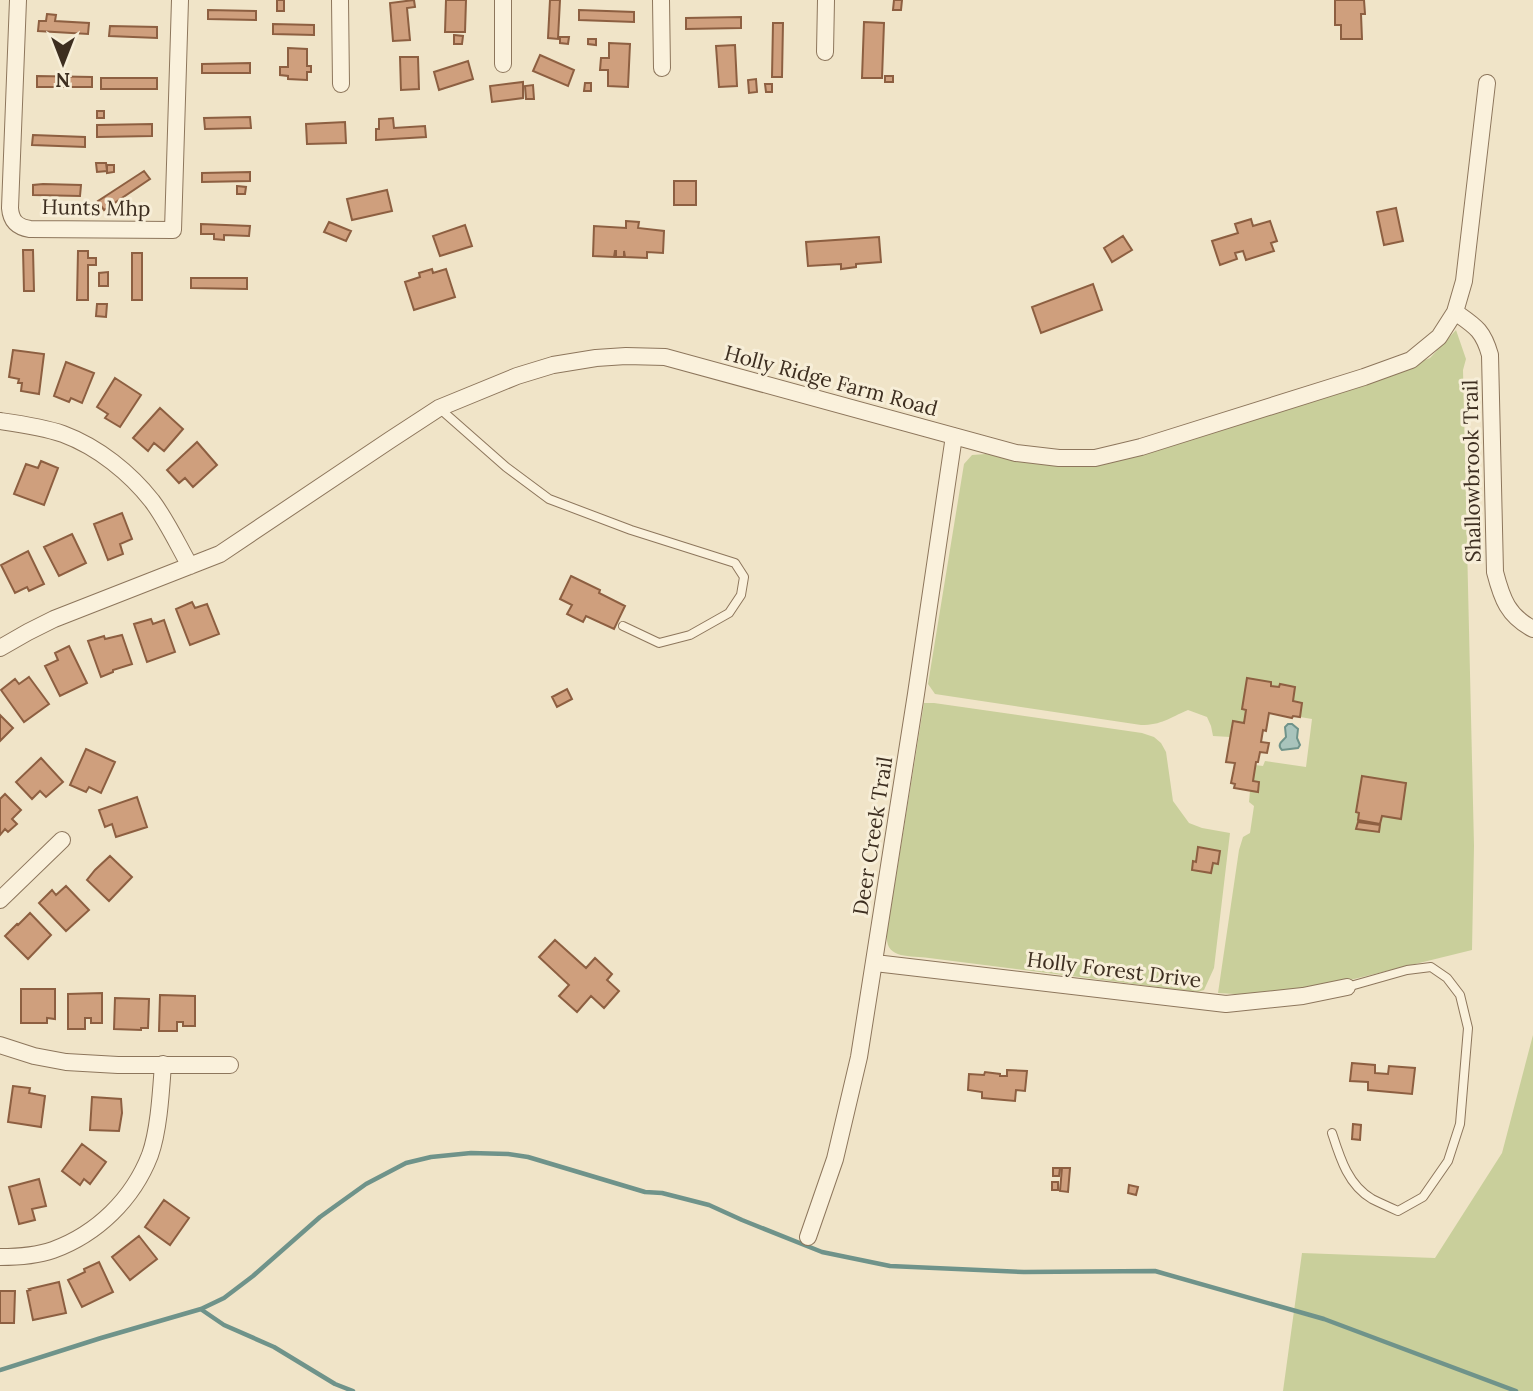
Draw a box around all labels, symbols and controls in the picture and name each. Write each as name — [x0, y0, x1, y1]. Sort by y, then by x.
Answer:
north arrow — [28, 28, 98, 98]
text: N — [55, 68, 70, 92]
street label: Hunts Mhp — [41, 193, 151, 222]
street label: Holly Ridge Farm Road — [721, 339, 941, 422]
street label: Shallowbrook Trail — [1456, 379, 1487, 563]
street label: Deer Creek Trail — [847, 755, 898, 917]
street label: Holly Forest Drive — [1025, 945, 1203, 994]

